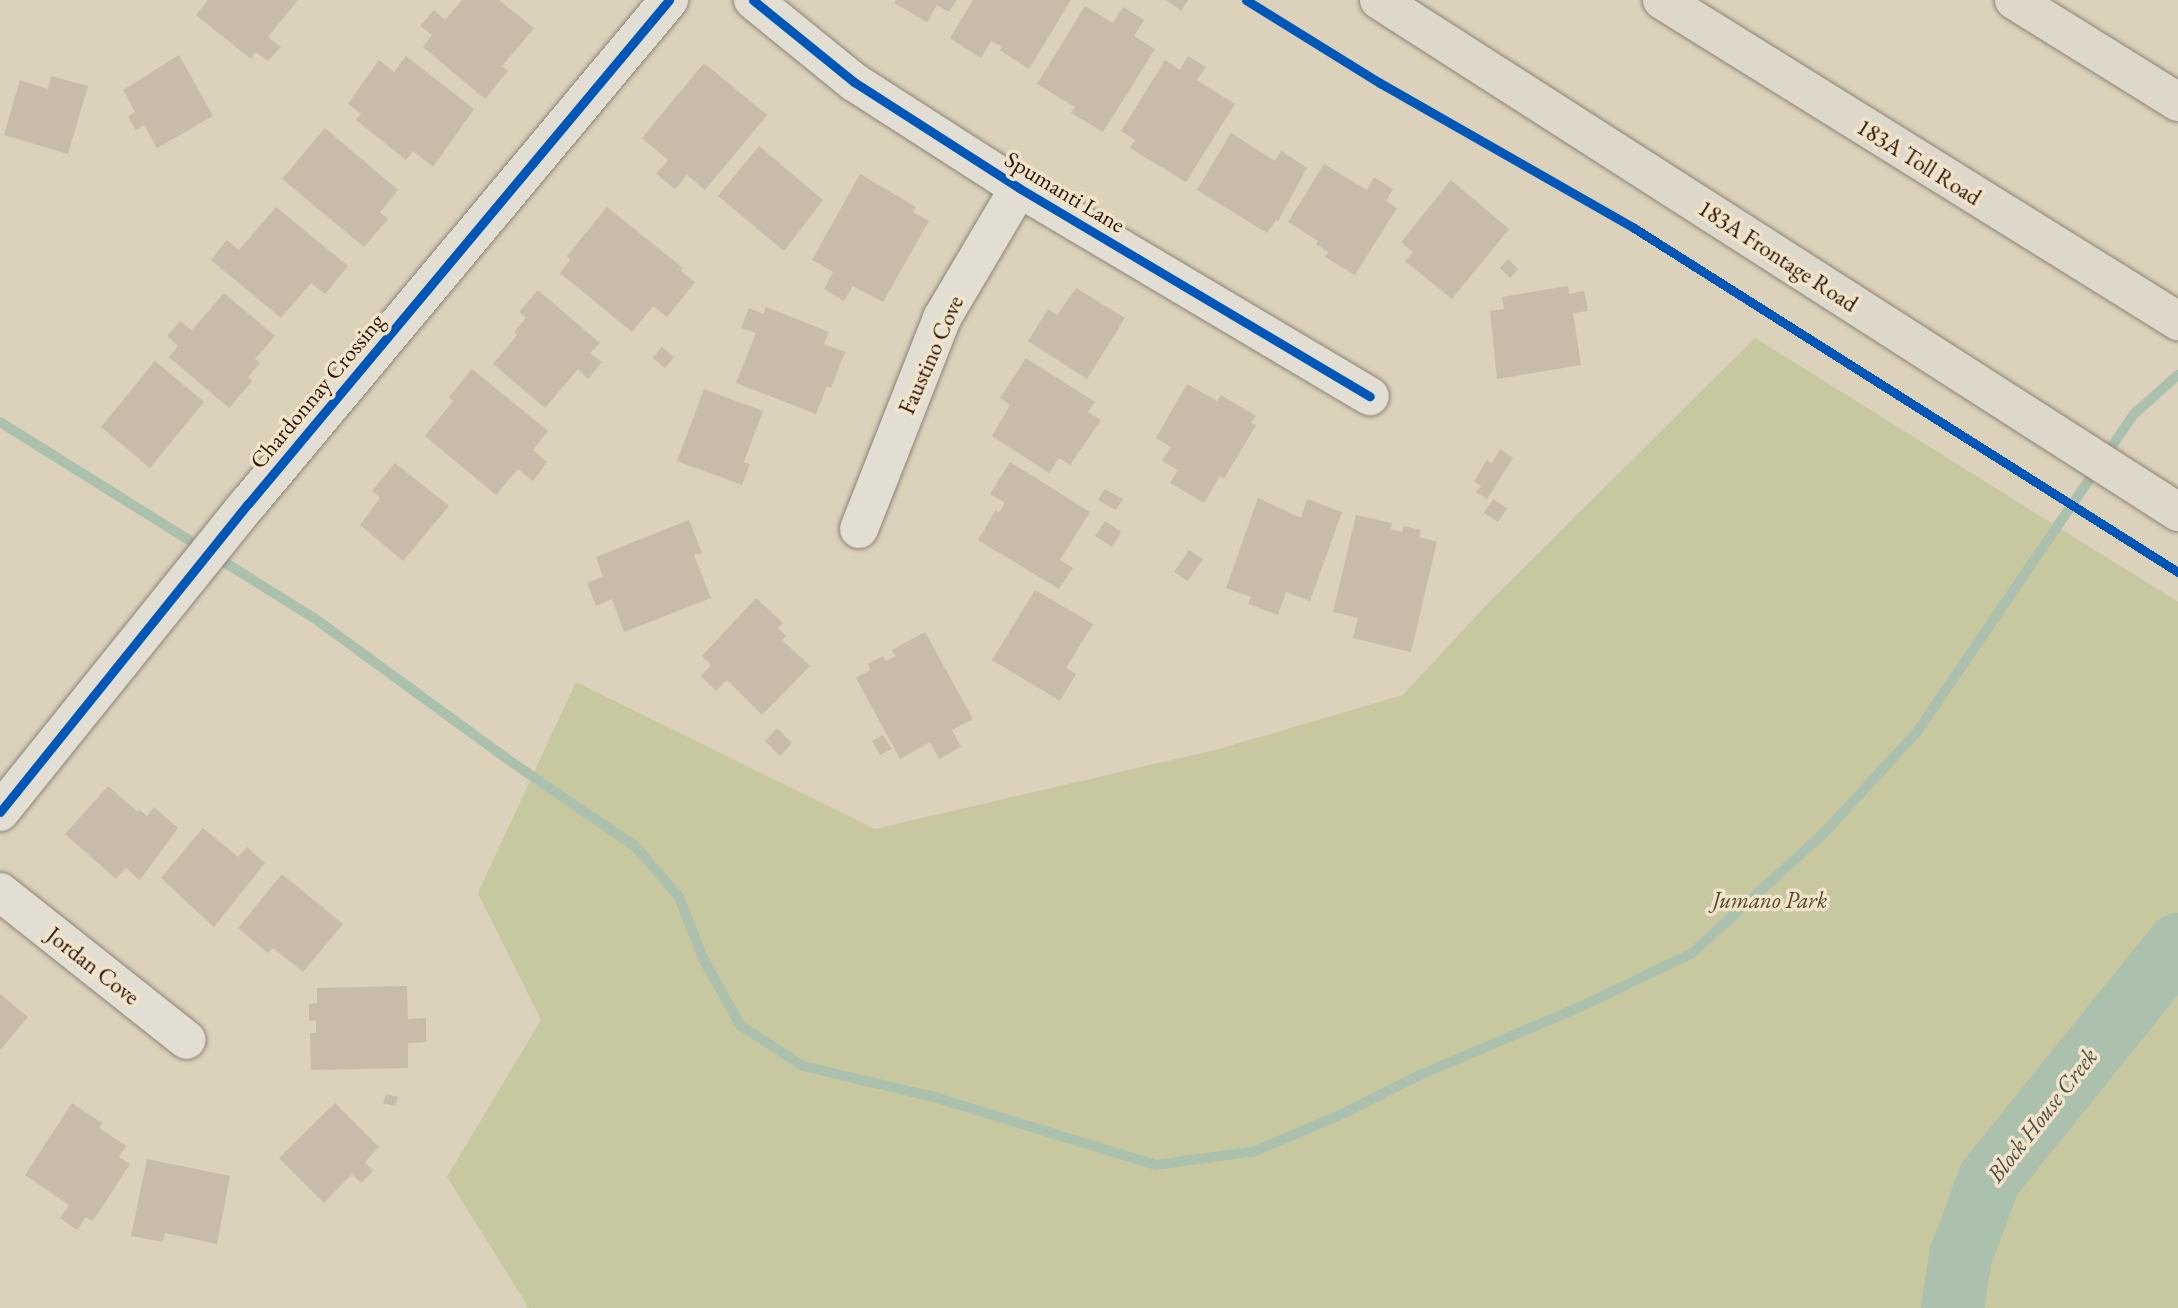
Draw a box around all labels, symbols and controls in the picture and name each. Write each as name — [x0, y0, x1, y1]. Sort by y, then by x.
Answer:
street label: 183A Toll Road — [1852, 113, 1986, 211]
street label: Spumanti Lane — [1000, 145, 1130, 239]
street label: 183A Frontage Road — [1693, 194, 1863, 318]
street label: Faustino Cove — [893, 292, 969, 418]
street label: Chardonnay Crossing — [244, 308, 390, 474]
park label: Jumano Park — [1713, 886, 1827, 914]
street label: Jordan Cove — [41, 921, 145, 1011]
water label: Block House Creek — [1981, 1042, 2103, 1188]

